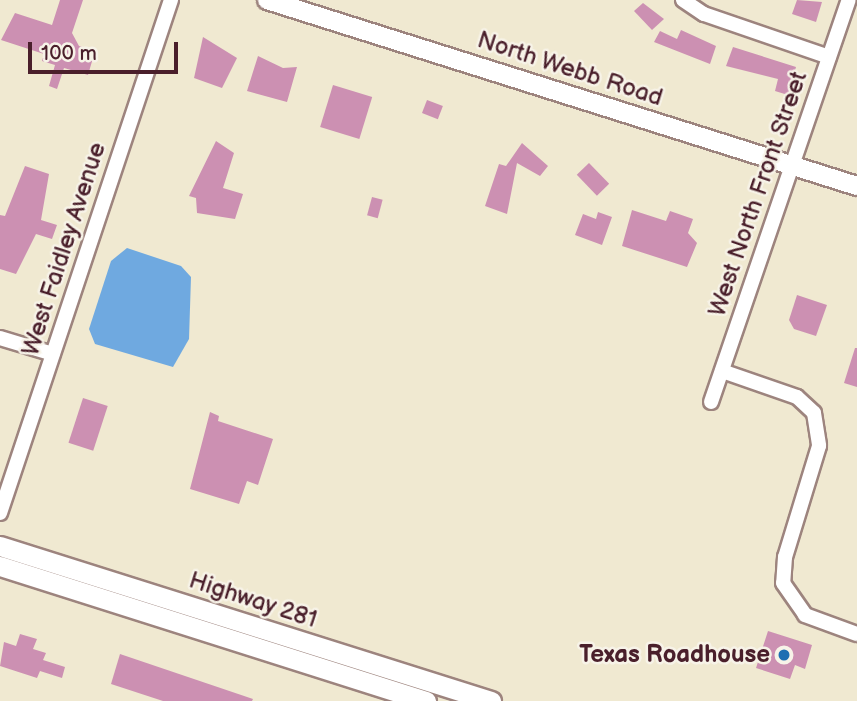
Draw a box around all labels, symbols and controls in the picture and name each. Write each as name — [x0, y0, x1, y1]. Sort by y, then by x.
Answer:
street label: North Webb Road — [473, 25, 667, 113]
scale bar — [32, 28, 182, 72]
text: 100 m — [41, 41, 97, 66]
street label: West North Front Street — [702, 68, 814, 320]
street label: West Faidley Avenue — [16, 138, 112, 360]
street label: Highway 281 — [185, 566, 321, 634]
place label: Texas Roadhouse — [579, 641, 770, 669]
marker: Texas Roadhouse — [776, 647, 792, 663]

